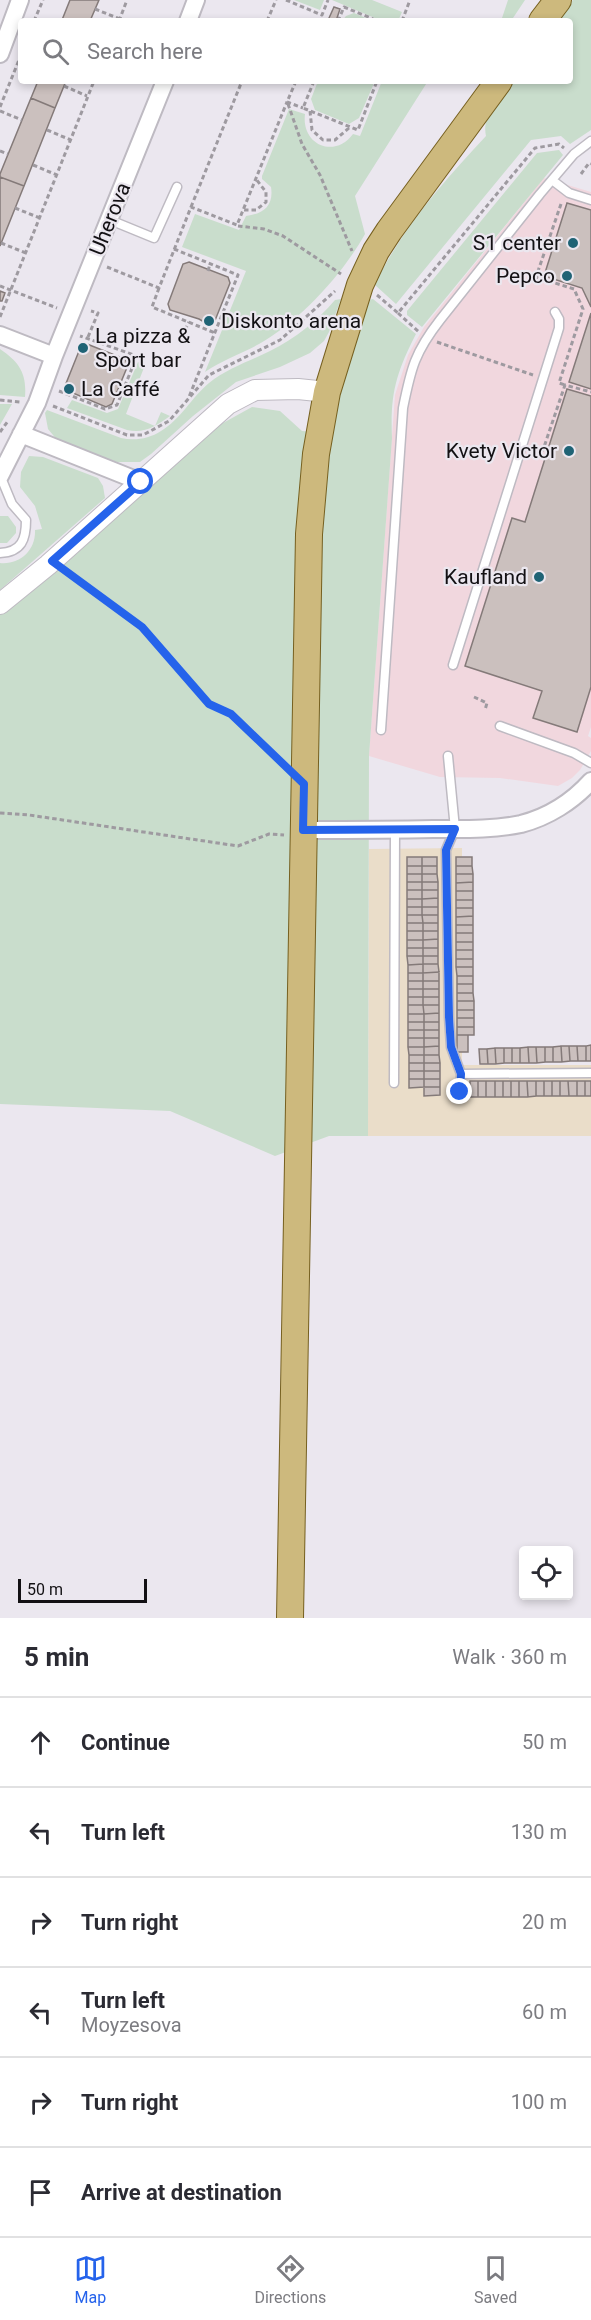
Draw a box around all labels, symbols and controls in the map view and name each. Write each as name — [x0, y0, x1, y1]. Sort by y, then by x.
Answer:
search box — [18, 18, 573, 84]
icon: search — [39, 35, 72, 68]
text: Search here — [87, 39, 203, 64]
street label: Uherova — [85, 179, 135, 259]
place label: S1 center — [473, 231, 561, 255]
marker: S1 center — [566, 236, 580, 250]
place label: Pepco — [496, 264, 555, 288]
marker: Pepco — [560, 269, 574, 283]
place label: Diskonto arena — [221, 309, 361, 333]
marker: Diskonto arena — [202, 314, 216, 328]
place label: La pizza & Sport bar — [95, 324, 190, 372]
marker: La pizza & Sport bar — [76, 341, 90, 355]
place label: La Caffé — [81, 377, 160, 401]
marker: La Caffé — [62, 382, 76, 396]
place label: Kvety Victor — [446, 439, 557, 463]
marker: Kvety Victor — [562, 444, 576, 458]
route start — [127, 468, 153, 494]
place label: Kaufland — [444, 565, 527, 589]
marker: Kaufland — [532, 570, 546, 584]
route end — [446, 1078, 472, 1104]
map controls — [519, 1546, 573, 1600]
button: locate — [519, 1546, 573, 1600]
scale bar — [18, 1576, 147, 1604]
text: 50 m — [27, 1580, 63, 1599]
text: 5 min — [24, 1642, 89, 1672]
text: Walk · 360 m — [452, 1645, 567, 1669]
icon: ahead — [24, 1726, 57, 1759]
text: Continue — [81, 1730, 170, 1755]
text: 50 m — [522, 1730, 567, 1754]
icon: left — [24, 1816, 57, 1849]
text: Turn left — [81, 1820, 165, 1845]
text: 130 m — [511, 1820, 567, 1844]
icon: right — [24, 1906, 57, 1939]
text: Turn right — [81, 1910, 178, 1935]
text: 20 m — [522, 1910, 567, 1934]
text: Turn left — [81, 1988, 165, 2013]
icon: left — [24, 1996, 57, 2029]
text: 60 m — [522, 2000, 567, 2024]
text: Moyzesova — [81, 2013, 182, 2037]
icon: right — [24, 2086, 57, 2119]
text: Turn right — [81, 2090, 178, 2115]
text: 100 m — [511, 2090, 567, 2114]
icon: arrive — [24, 2176, 57, 2209]
text: Arrive at destination — [81, 2180, 282, 2205]
tab: Map — [74, 2252, 107, 2307]
tab: Directions — [254, 2252, 326, 2307]
tab: Saved — [474, 2252, 517, 2307]

